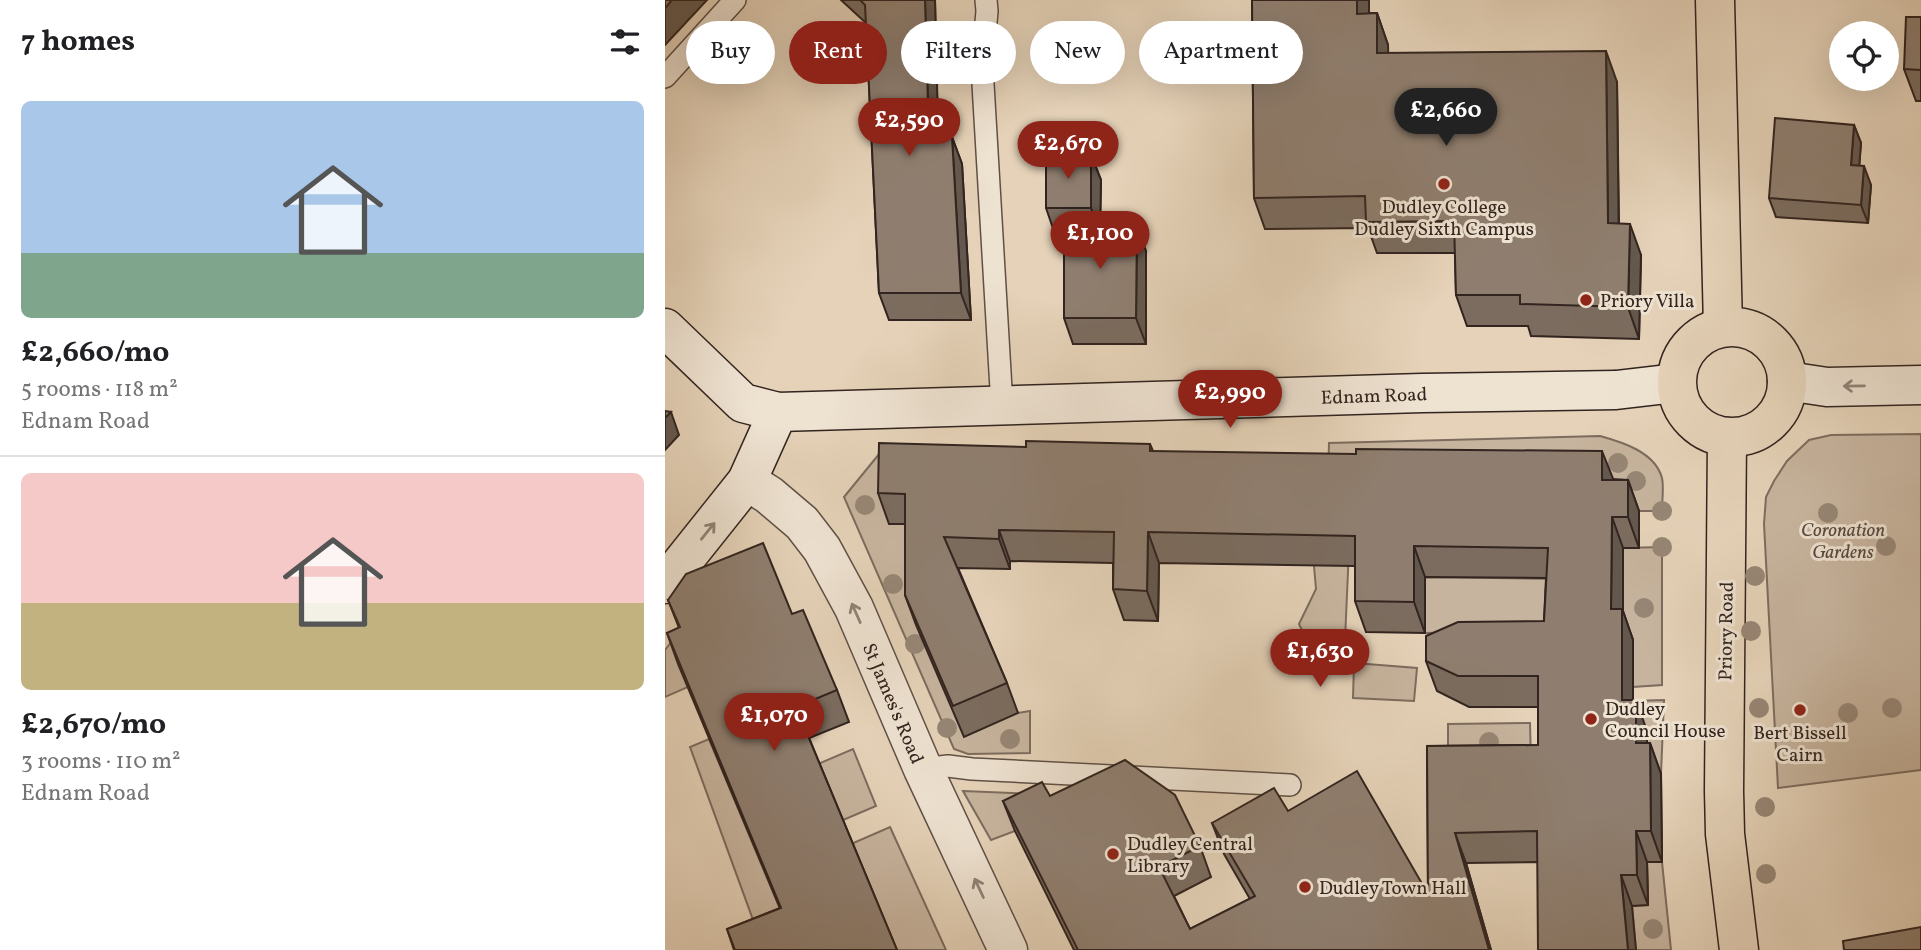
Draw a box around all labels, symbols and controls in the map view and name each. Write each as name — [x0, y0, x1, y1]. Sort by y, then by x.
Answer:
text: 7 homes — [21, 21, 135, 63]
chip: Buy — [686, 21, 775, 84]
chip: Rent — [789, 21, 887, 84]
chip: Filters — [901, 21, 1016, 84]
chip: New — [1030, 21, 1125, 84]
chip: Apartment — [1139, 21, 1303, 84]
map controls — [1829, 21, 1899, 91]
button: locate — [1829, 21, 1899, 91]
icon: filters — [606, 23, 644, 61]
pin: £2,660 — [1389, 88, 1503, 148]
text: £2,660 — [1410, 95, 1482, 127]
pin: £2,590 — [852, 99, 966, 158]
text: £2,590 — [874, 105, 944, 137]
pin: £2,670 — [1011, 122, 1125, 181]
text: £2,670 — [1034, 128, 1102, 160]
icon: home — [270, 147, 396, 273]
marker: Dudley College Dudley Sixth Campus — [1436, 176, 1452, 192]
place label: Dudley College Dudley Sixth Campus — [1354, 195, 1534, 243]
pin: £1,100 — [1043, 212, 1157, 271]
text: £1,100 — [1067, 218, 1134, 250]
place label: Priory Villa — [1600, 289, 1694, 315]
marker: Priory Villa — [1578, 292, 1594, 308]
text: £2,660/mo — [21, 332, 169, 374]
pin: £2,990 — [1173, 370, 1287, 430]
text: 5 rooms · 118 m² — [21, 374, 178, 406]
text: £2,990 — [1194, 377, 1266, 409]
one-way arrow — [1843, 379, 1866, 393]
street label: Ednam Road — [1320, 382, 1428, 412]
text: Ednam Road — [21, 406, 150, 438]
park label: Coronation Gardens — [1801, 518, 1885, 566]
icon: home — [270, 519, 396, 645]
one-way arrow — [700, 522, 715, 541]
street label: Priory Road — [1713, 581, 1741, 681]
one-way arrow — [849, 603, 862, 625]
pin: £1,630 — [1263, 630, 1377, 689]
text: £1,630 — [1286, 636, 1354, 668]
street label: St James's Road — [855, 639, 929, 768]
pin: £1,070 — [717, 694, 831, 753]
place label: Dudley Council House — [1605, 697, 1726, 745]
text: £1,070 — [740, 700, 808, 732]
marker: Bert Bissell Cairn — [1792, 702, 1808, 718]
text: £2,670/mo — [21, 704, 166, 746]
marker: Dudley Council House — [1583, 711, 1599, 727]
place label: Bert Bissell Cairn — [1753, 721, 1847, 769]
text: 3 rooms · 110 m² — [21, 746, 181, 778]
text: Ednam Road — [21, 778, 150, 810]
place label: Dudley Central Library — [1127, 832, 1253, 880]
marker: Dudley Central Library — [1105, 846, 1121, 862]
place label: Dudley Town Hall — [1319, 876, 1467, 902]
one-way arrow — [971, 878, 985, 899]
marker: Dudley Town Hall — [1297, 879, 1313, 895]

